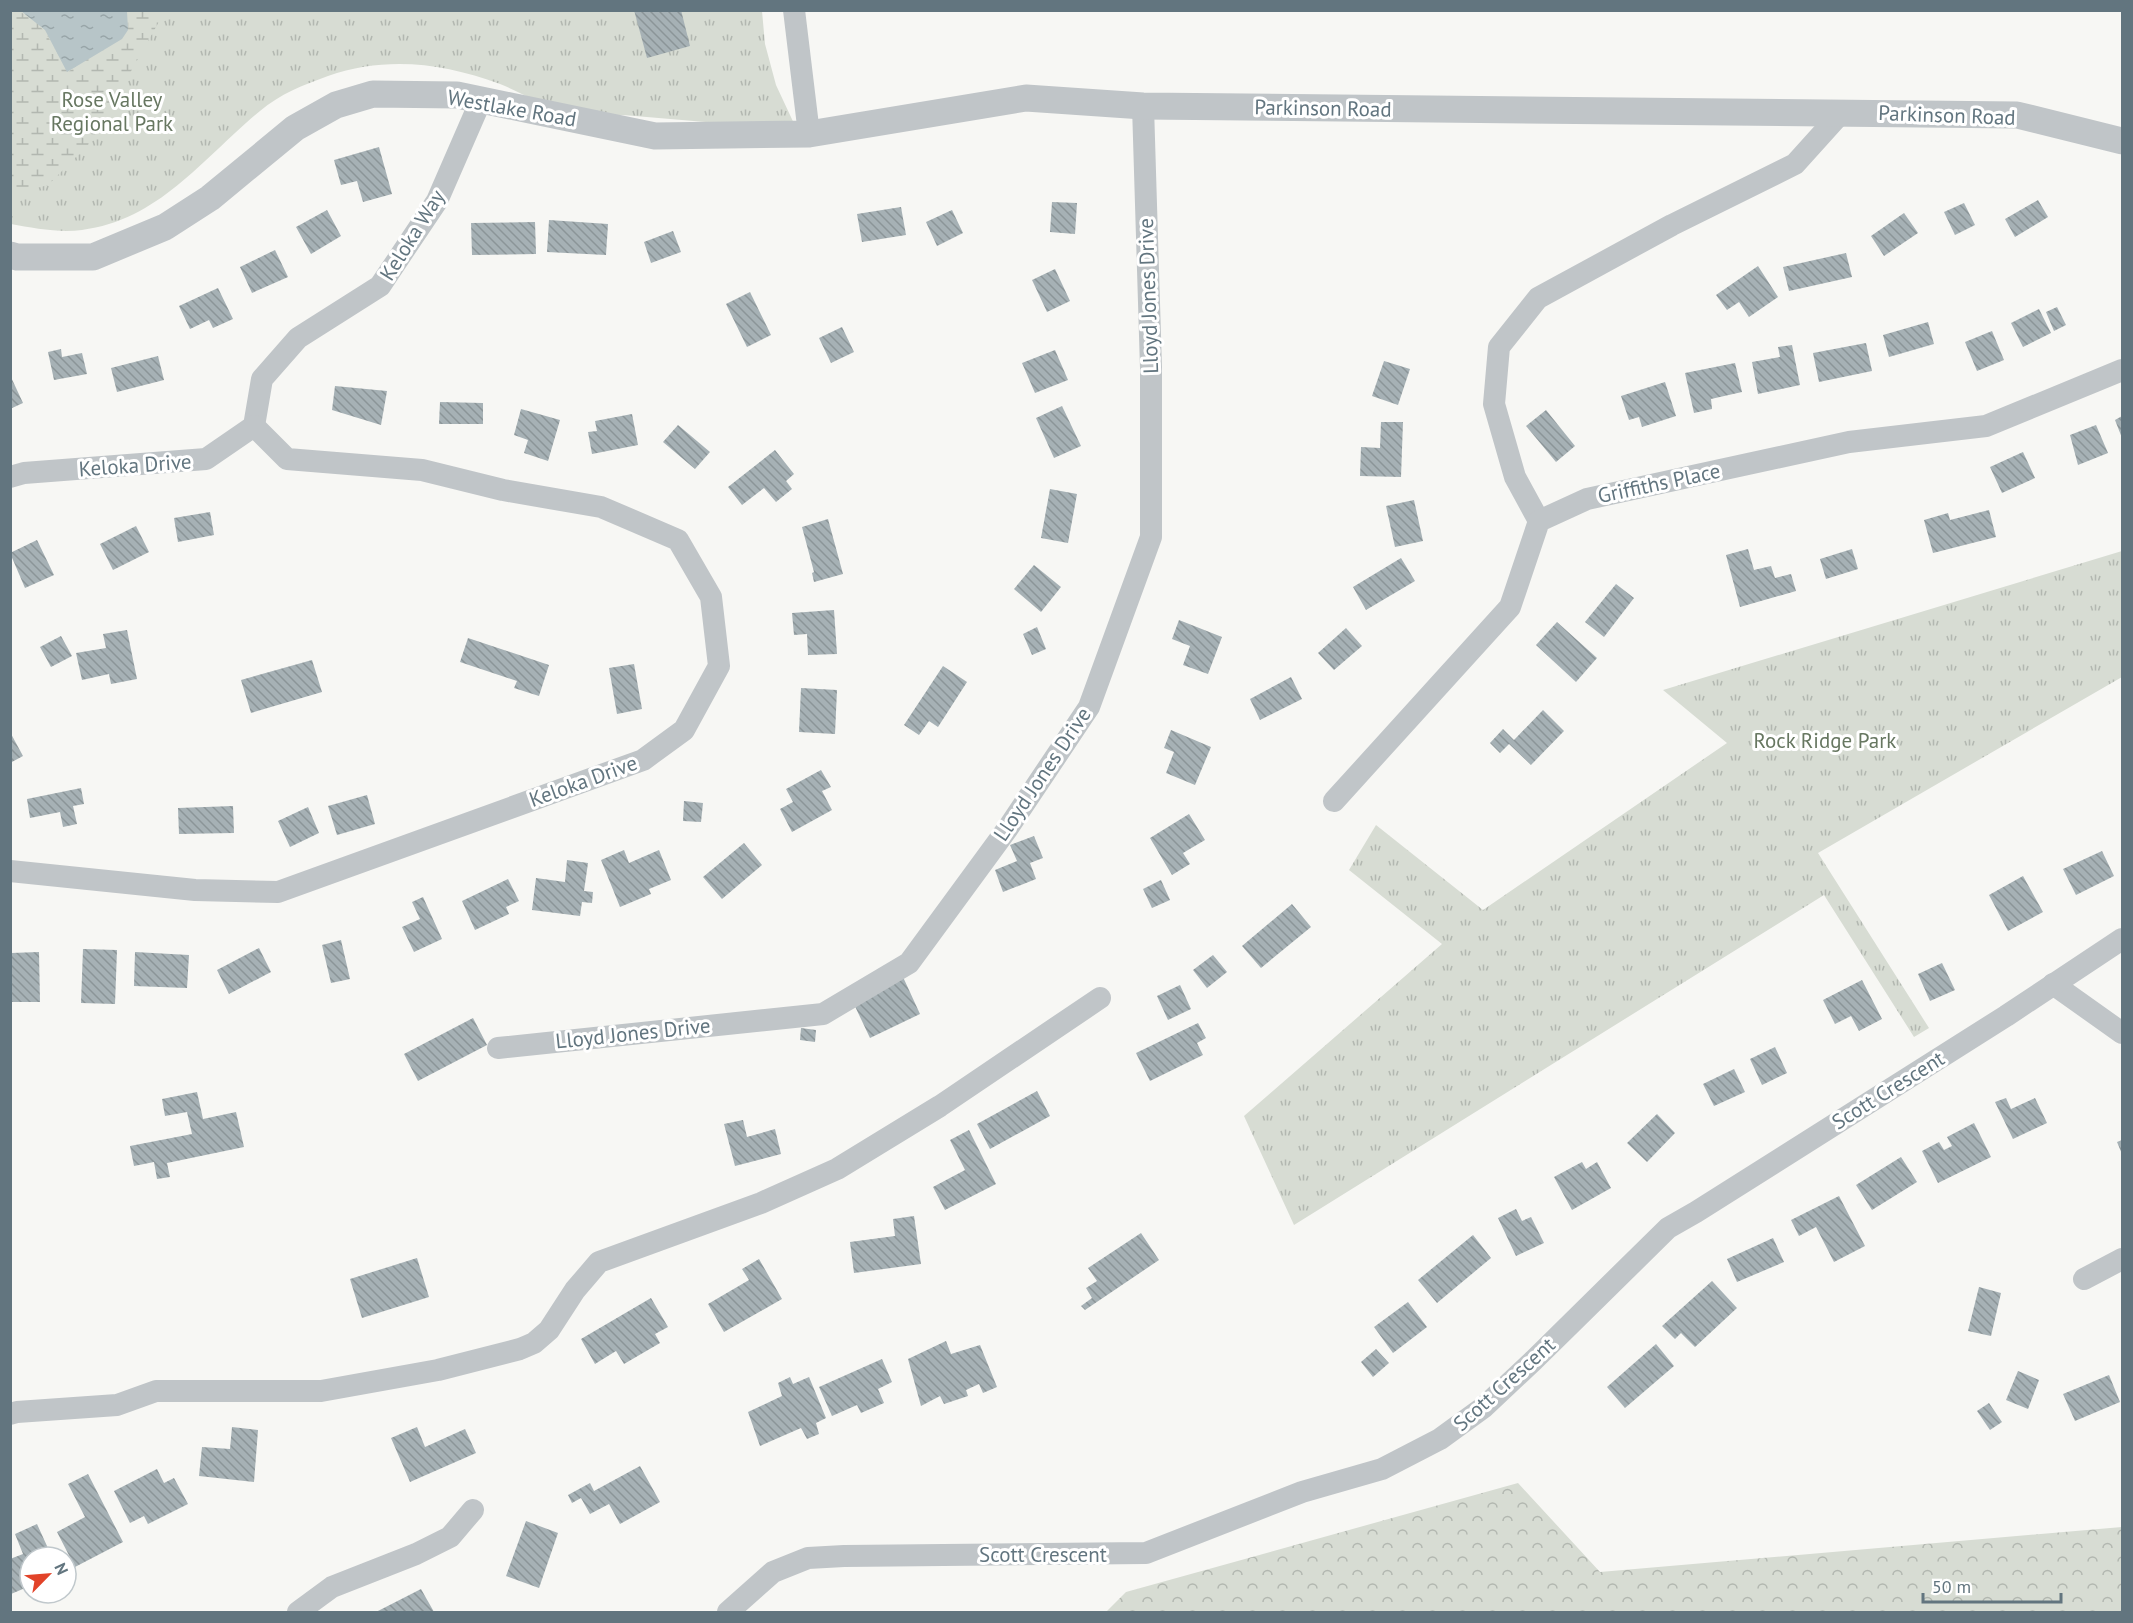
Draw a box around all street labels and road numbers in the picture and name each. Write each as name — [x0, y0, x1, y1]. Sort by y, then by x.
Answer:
street label: Westlake Road — [446, 83, 578, 133]
street label: Parkinson Road — [1254, 93, 1392, 123]
street label: Parkinson Road — [1878, 99, 2016, 131]
street label: Keloka Way — [373, 184, 451, 286]
street label: Lloyd Jones Drive — [1132, 218, 1164, 374]
street label: Keloka Drive — [78, 448, 192, 482]
street label: Griffiths Place — [1595, 457, 1723, 509]
street label: Lloyd Jones Drive — [987, 702, 1097, 846]
street label: Keloka Drive — [525, 749, 641, 813]
street label: Lloyd Jones Drive — [554, 1011, 712, 1055]
street label: Scott Crescent — [1827, 1045, 1949, 1135]
street label: Scott Crescent — [1447, 1331, 1561, 1437]
street label: Scott Crescent — [979, 1541, 1107, 1568]

